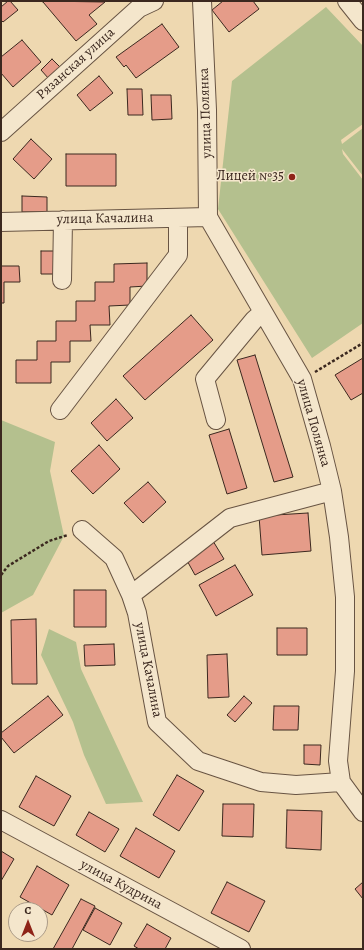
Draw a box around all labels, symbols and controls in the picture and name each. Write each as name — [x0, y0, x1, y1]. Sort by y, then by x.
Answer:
street label: Рязанская улица — [33, 24, 119, 104]
street label: улица Полянка — [196, 67, 216, 159]
place label: Лицей №35 — [217, 169, 284, 185]
marker: Лицей №35 — [287, 172, 297, 182]
street label: улица Качалина — [57, 210, 153, 228]
street label: улица Полянка — [292, 377, 334, 469]
street label: улица Качалина — [131, 621, 165, 719]
street label: улица Кудрина — [77, 856, 165, 914]
north arrow — [8, 902, 48, 942]
text: С — [25, 903, 31, 918]

